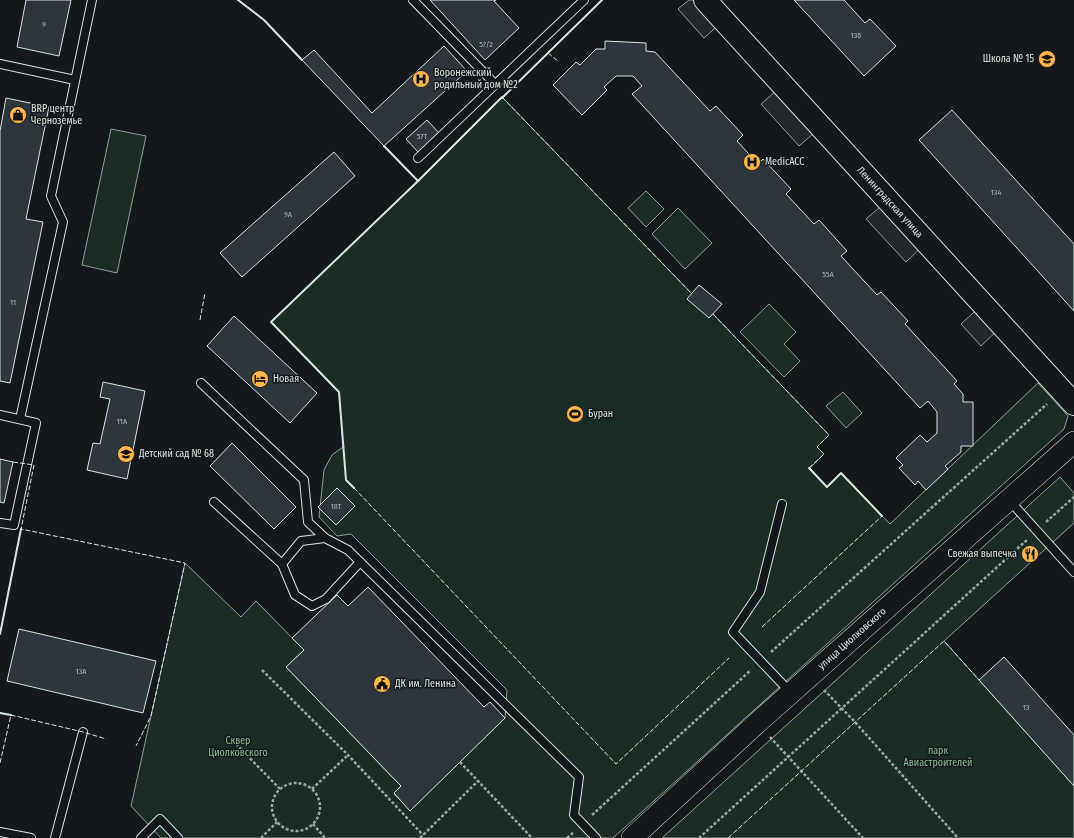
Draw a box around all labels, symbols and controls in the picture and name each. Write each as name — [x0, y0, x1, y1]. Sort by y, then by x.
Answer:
house number: 9 — [42, 20, 46, 29]
house number: 136 — [851, 31, 861, 40]
house number: 57/2 — [479, 40, 493, 49]
school or university icon: Школа № 15 — [1037, 49, 1057, 69]
place label: Школа № 15 — [983, 53, 1034, 65]
place label: Воронежский родильный дом №2 — [434, 67, 518, 91]
hospital icon: Воронежский родильный дом №2 — [411, 69, 431, 89]
place label: BRP центр Черноземье — [31, 103, 82, 127]
shop icon: BRP центр Черноземье — [8, 105, 28, 125]
house number: 57Т — [417, 132, 428, 141]
hospital icon: MedicACC — [742, 152, 762, 172]
place label: MedicACC — [765, 156, 804, 168]
street label: Ленинградская улица — [854, 164, 925, 240]
house number: 134 — [991, 188, 1001, 197]
house number: 9А — [284, 210, 293, 219]
house number: 55А — [822, 270, 835, 279]
house number: 11 — [10, 298, 16, 307]
hotel icon: Новая — [250, 369, 270, 389]
place label: Новая — [273, 373, 299, 385]
sports icon: Буран — [565, 404, 585, 424]
place label: Буран — [588, 408, 613, 420]
house number: 11А — [117, 417, 128, 426]
school or university icon: Детский сад № 68 — [116, 444, 136, 464]
place label: Детский сад № 68 — [138, 448, 214, 460]
house number: 18Т — [331, 502, 342, 511]
restaurant icon: Свежая выпечка — [1020, 544, 1040, 564]
place label: Свежая выпечка — [947, 548, 1017, 560]
street label: улица Циолковского — [816, 605, 889, 672]
house number: 13А — [76, 667, 87, 676]
public building icon: ДК им. Ленина — [372, 674, 392, 694]
place label: ДК им. Ленина — [394, 678, 456, 690]
house number: 13 — [1023, 703, 1030, 712]
park label: Сквер Циолковского — [208, 735, 268, 759]
park label: парк Авиастроителей — [904, 745, 972, 769]

